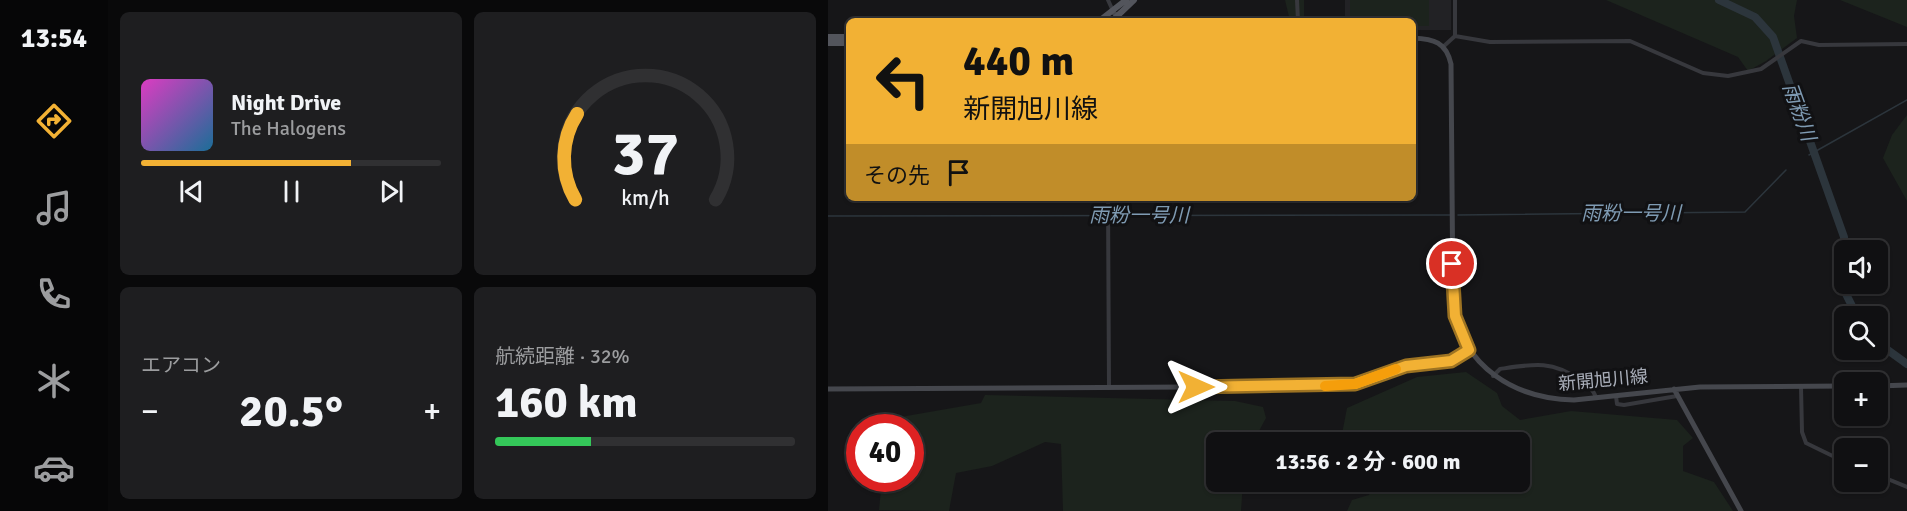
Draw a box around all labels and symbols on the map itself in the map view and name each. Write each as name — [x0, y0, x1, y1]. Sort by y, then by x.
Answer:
water label: 雨粉川 — [1777, 80, 1822, 146]
water label: 雨粉一号川 — [1581, 201, 1683, 226]
water label: 雨粉一号川 — [1089, 203, 1191, 228]
pin — [1426, 238, 1477, 289]
position arrow — [1164, 355, 1228, 419]
street label: 新開旭川線 — [1557, 365, 1649, 395]
speed limit sign: 40 — [846, 414, 924, 492]

